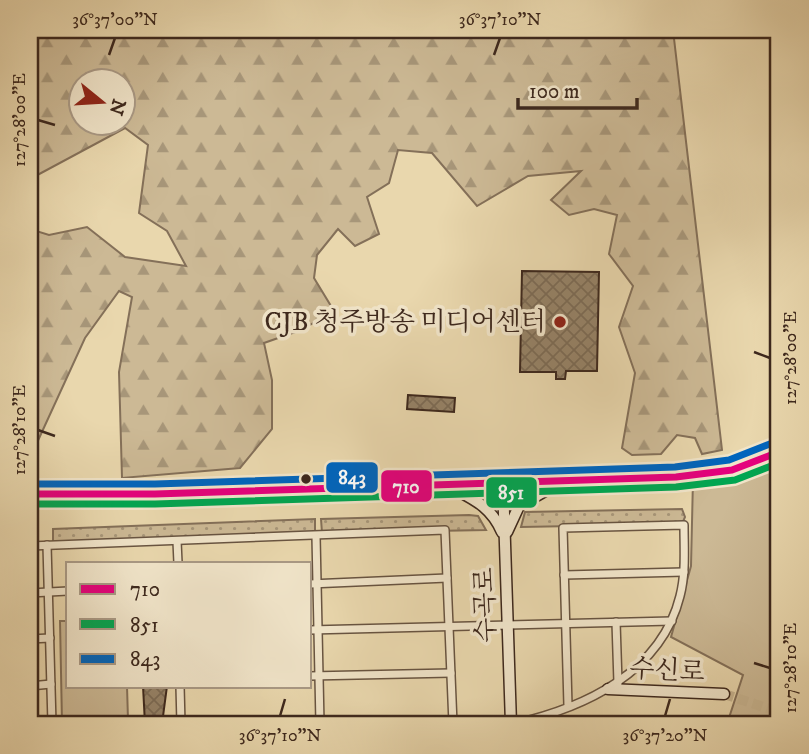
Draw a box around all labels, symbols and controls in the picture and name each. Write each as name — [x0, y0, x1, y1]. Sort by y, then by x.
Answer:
text: 36°37'00"N — [72, 9, 158, 31]
text: 36°37'10"N — [459, 9, 542, 31]
north arrow — [66, 66, 136, 136]
scale bar — [518, 66, 638, 110]
text: 127°28'00"E — [9, 73, 31, 167]
text: 100 m — [529, 79, 580, 105]
text: N — [103, 96, 130, 118]
place label: CJB 청주방송 미디어센터 — [265, 306, 546, 339]
text: 127°28'00"E — [780, 311, 802, 405]
marker: CJB 청주방송 미디어센터 — [552, 314, 568, 330]
text: 127°28'10"E — [9, 384, 31, 475]
line badge: 843 — [325, 461, 379, 494]
text: 843 — [338, 467, 366, 490]
line badge: 710 — [380, 469, 433, 503]
unlabelled marker — [299, 472, 313, 486]
text: 710 — [392, 476, 420, 499]
line badge: 851 — [485, 476, 538, 509]
text: 851 — [498, 482, 524, 505]
legend — [66, 562, 312, 688]
street label: 수곡로 — [468, 567, 504, 643]
text: 710 — [130, 577, 160, 603]
text: 851 — [130, 613, 159, 639]
text: 127°28'10"E — [780, 622, 802, 713]
text: 843 — [130, 647, 160, 673]
street label: 수신로 — [629, 653, 705, 689]
text: 36°37'10"N — [239, 725, 322, 747]
text: 36°37'20"N — [623, 725, 708, 747]

